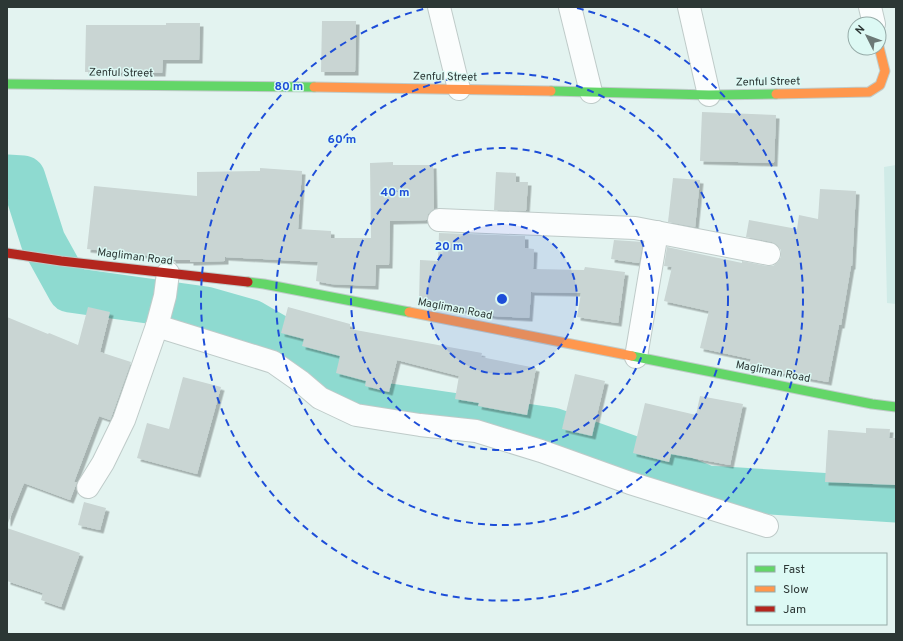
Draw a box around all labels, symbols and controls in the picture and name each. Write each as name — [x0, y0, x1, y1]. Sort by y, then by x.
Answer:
north arrow — [847, 16, 887, 56]
text: N — [852, 22, 868, 38]
street label: Zenful Street — [89, 65, 153, 81]
street label: Zenful Street — [413, 69, 477, 85]
street label: Zenful Street — [736, 74, 800, 90]
text: 80 m — [275, 79, 303, 95]
text: 60 m — [328, 132, 356, 148]
text: 40 m — [380, 185, 410, 201]
text: 20 m — [435, 239, 463, 255]
street label: Magliman Road — [96, 245, 174, 269]
centre of rings — [495, 292, 509, 306]
street label: Magliman Road — [416, 295, 494, 323]
street label: Magliman Road — [734, 358, 812, 386]
legend — [747, 553, 887, 625]
text: Fast — [783, 562, 805, 578]
text: Slow — [783, 582, 809, 598]
text: Jam — [783, 602, 806, 618]

